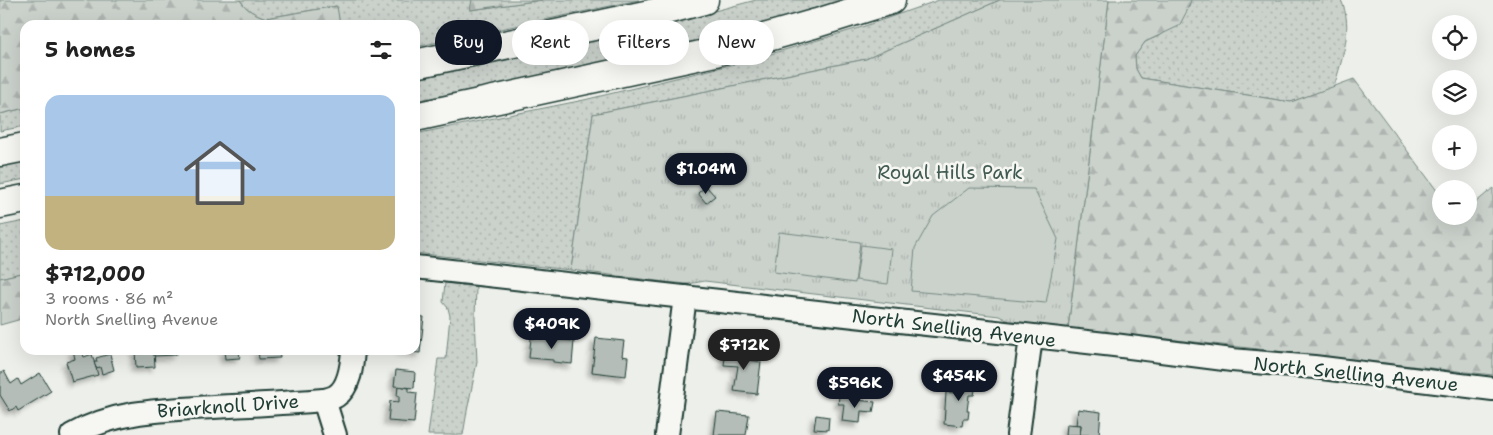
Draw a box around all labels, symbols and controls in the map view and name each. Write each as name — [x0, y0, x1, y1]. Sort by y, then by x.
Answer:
map controls — [1432, 15, 1477, 225]
button: locate — [1432, 15, 1477, 60]
chip: Buy — [435, 20, 502, 65]
chip: Rent — [512, 20, 589, 65]
chip: Filters — [599, 20, 689, 65]
chip: New — [699, 20, 774, 65]
text: 5 homes — [45, 36, 136, 64]
icon: filters — [367, 36, 395, 64]
button: layers — [1432, 70, 1477, 115]
button: + — [1432, 125, 1477, 170]
icon: home — [175, 128, 265, 218]
pin: $1.04M — [665, 152, 747, 195]
text: $1.04M — [676, 158, 736, 179]
park label: Royal Hills Park — [877, 160, 1023, 185]
button: − — [1432, 180, 1477, 225]
text: $712,000 — [45, 260, 146, 288]
text: 3 rooms · 86 m² — [45, 288, 173, 309]
street label: North Snelling Avenue — [850, 303, 1058, 353]
pin: $409K — [517, 308, 587, 350]
text: North Snelling Avenue — [45, 309, 218, 330]
text: $409K — [524, 313, 580, 334]
pin: $712K — [709, 328, 779, 371]
text: $712K — [719, 334, 769, 355]
street label: North Snelling Avenue — [1252, 351, 1460, 397]
pin: $454K — [924, 360, 994, 402]
text: $454K — [932, 365, 986, 386]
pin: $596K — [820, 366, 890, 409]
text: $596K — [828, 372, 882, 393]
street label: Briarknoll Drive — [156, 389, 300, 423]

